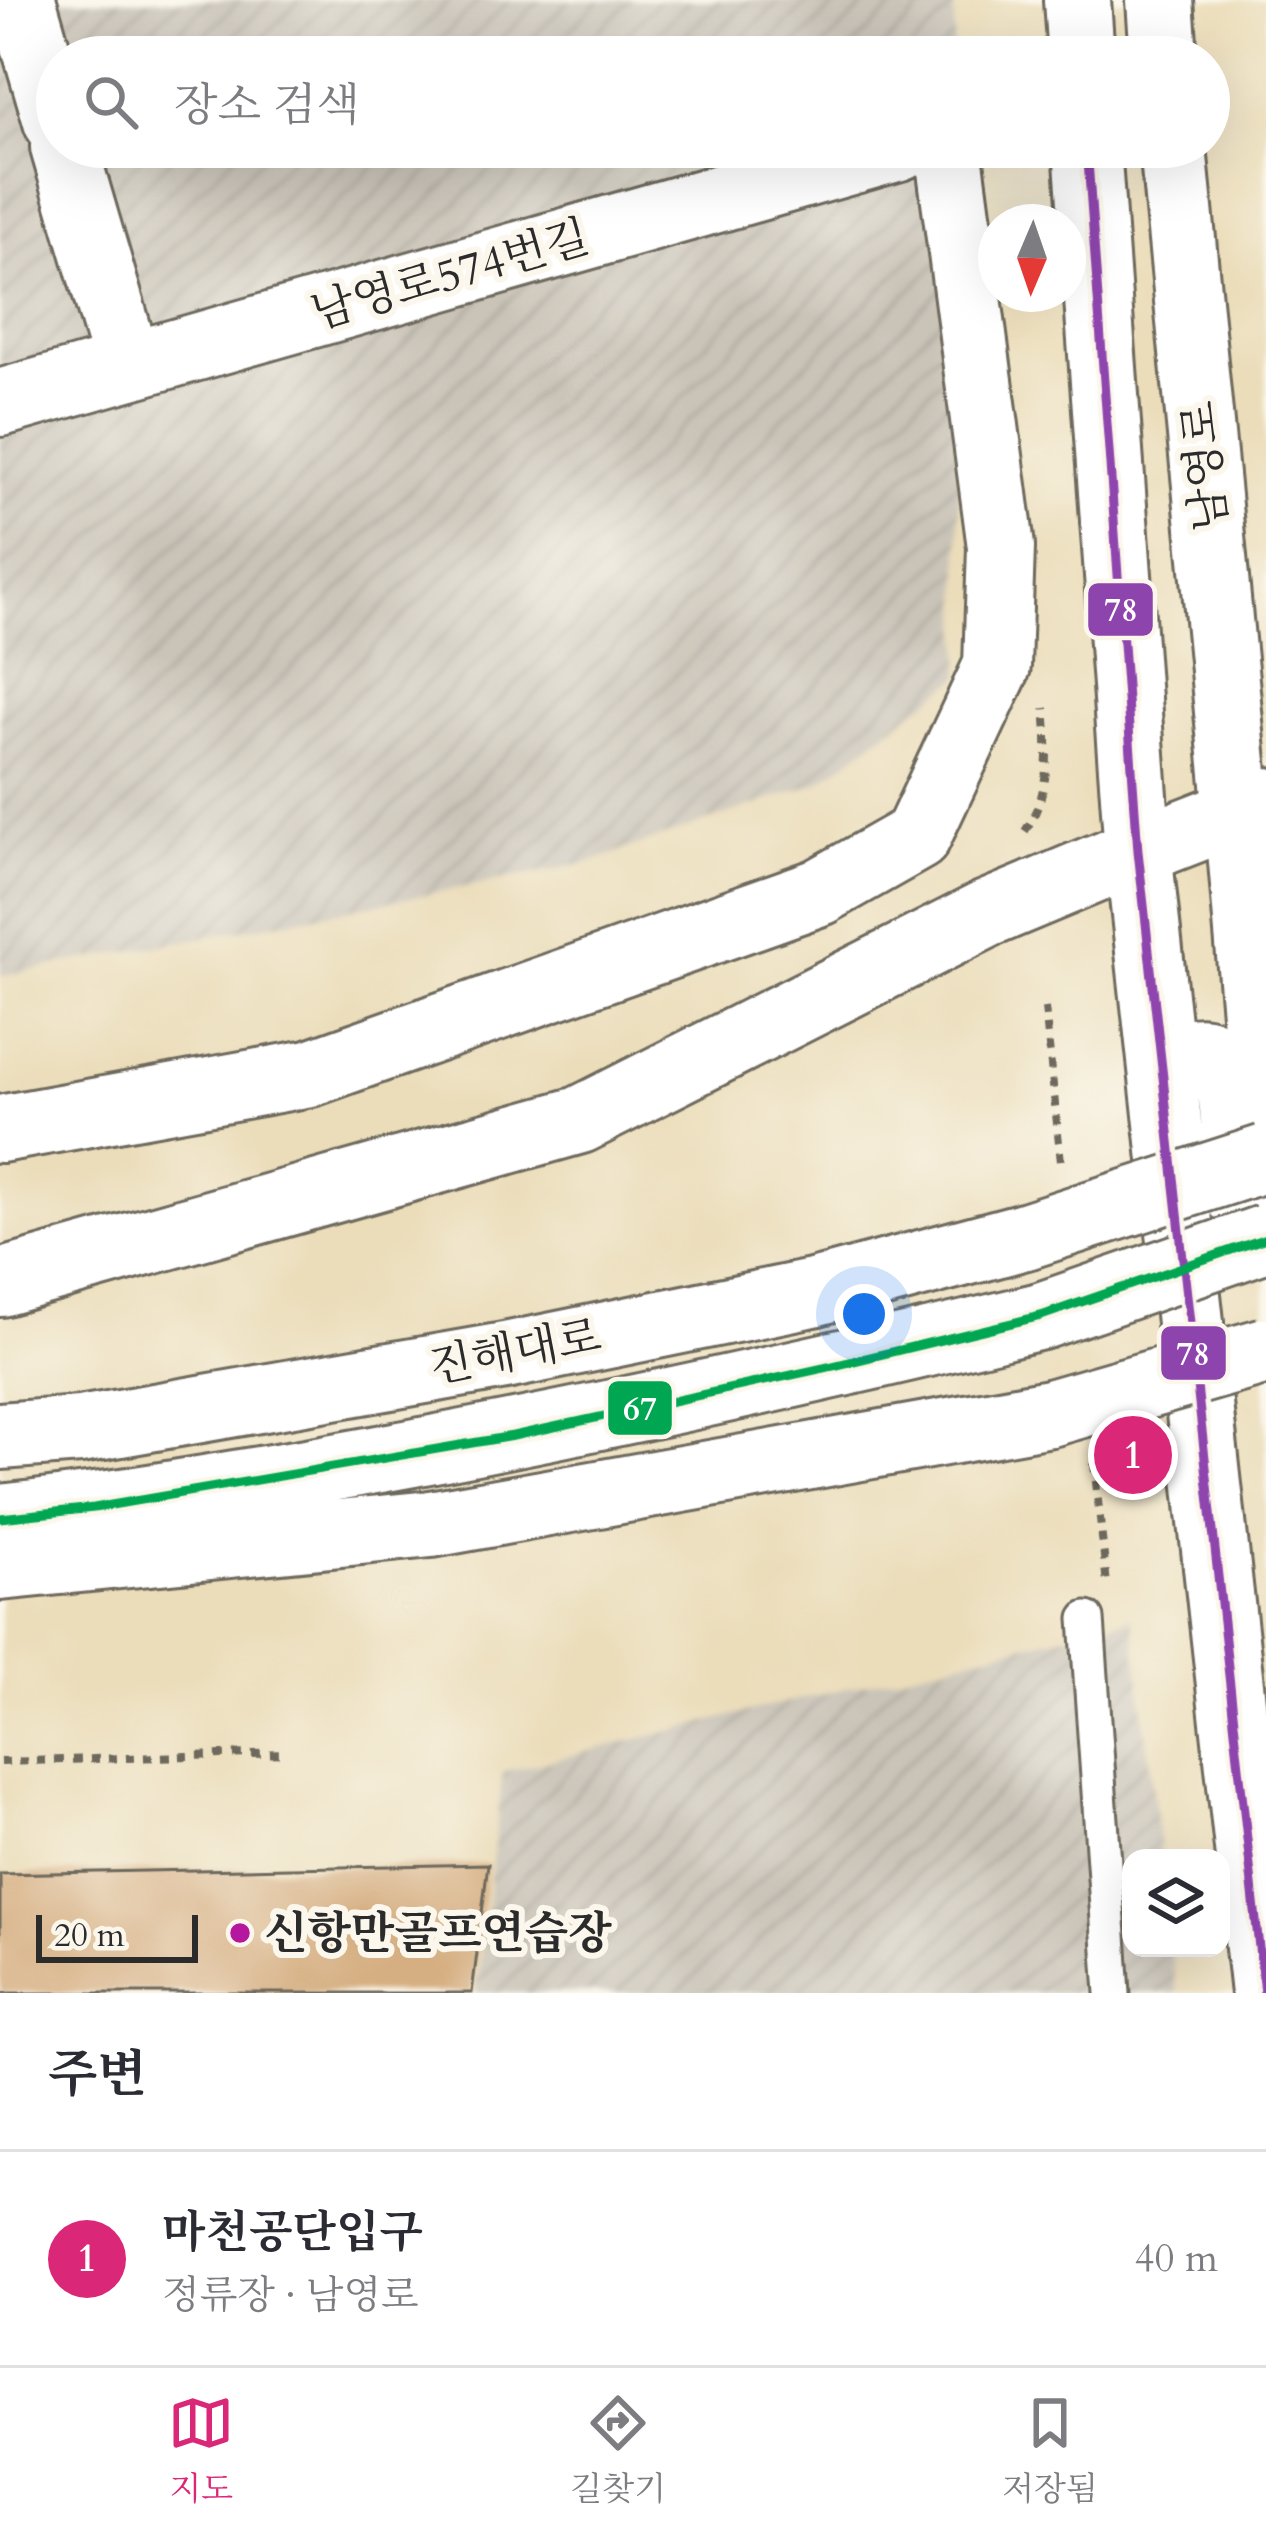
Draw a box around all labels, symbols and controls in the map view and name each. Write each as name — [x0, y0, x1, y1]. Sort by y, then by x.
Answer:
search box — [36, 36, 1230, 168]
icon: search — [78, 69, 144, 135]
text: 장소 검색 — [174, 75, 360, 136]
north arrow — [978, 204, 1086, 312]
street label: 남영로574번길 — [304, 206, 596, 344]
street label: 남영로 — [1168, 398, 1242, 534]
line badge: 78 — [1086, 581, 1155, 638]
text: 78 — [1104, 588, 1138, 633]
your location — [834, 1284, 894, 1344]
street label: 진해대로 — [424, 1305, 606, 1399]
line badge: 78 — [1159, 1324, 1228, 1382]
text: 78 — [1176, 1332, 1210, 1377]
line badge: 67 — [606, 1379, 674, 1437]
text: 67 — [623, 1387, 657, 1432]
pin: 1 — [1094, 1410, 1172, 1500]
map controls — [1122, 1849, 1230, 1957]
button: layers — [1122, 1849, 1230, 1957]
place label: 신항만골프연습장 — [264, 1903, 612, 1964]
scale bar — [36, 1909, 198, 1962]
text: 20 m — [54, 1913, 125, 1958]
marker: 신항만골프연습장 — [227, 1920, 253, 1946]
text: 주변 — [48, 2040, 147, 2110]
text: 마천공단입구 — [162, 2202, 423, 2263]
text: 1 — [77, 2232, 97, 2285]
text: 40 m — [1135, 2232, 1218, 2285]
text: 정류장 · 남영로 — [162, 2269, 419, 2322]
tab: 지도 — [168, 2390, 234, 2512]
tab: 길찾기 — [570, 2390, 666, 2512]
tab: 저장됨 — [1002, 2390, 1098, 2512]

